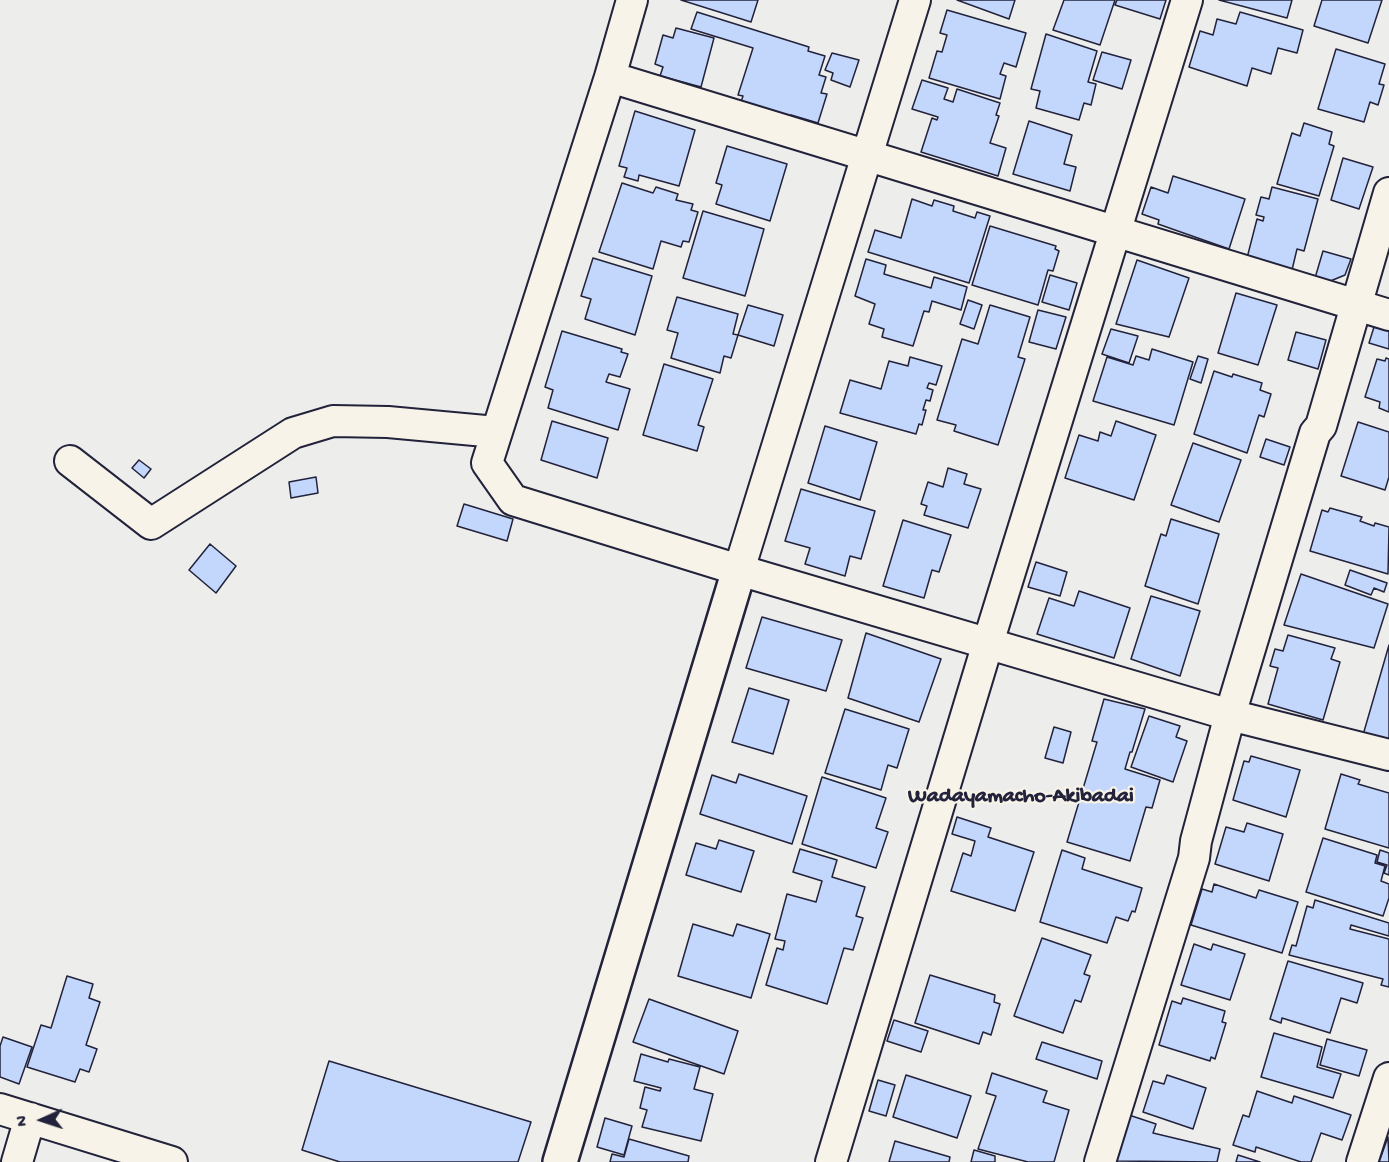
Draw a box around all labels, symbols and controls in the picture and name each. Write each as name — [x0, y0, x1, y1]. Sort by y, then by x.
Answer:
district label: Wadayamacho-Akibadai — [908, 785, 1134, 811]
north arrow — [12, 1090, 72, 1150]
text: N — [14, 1115, 33, 1127]

